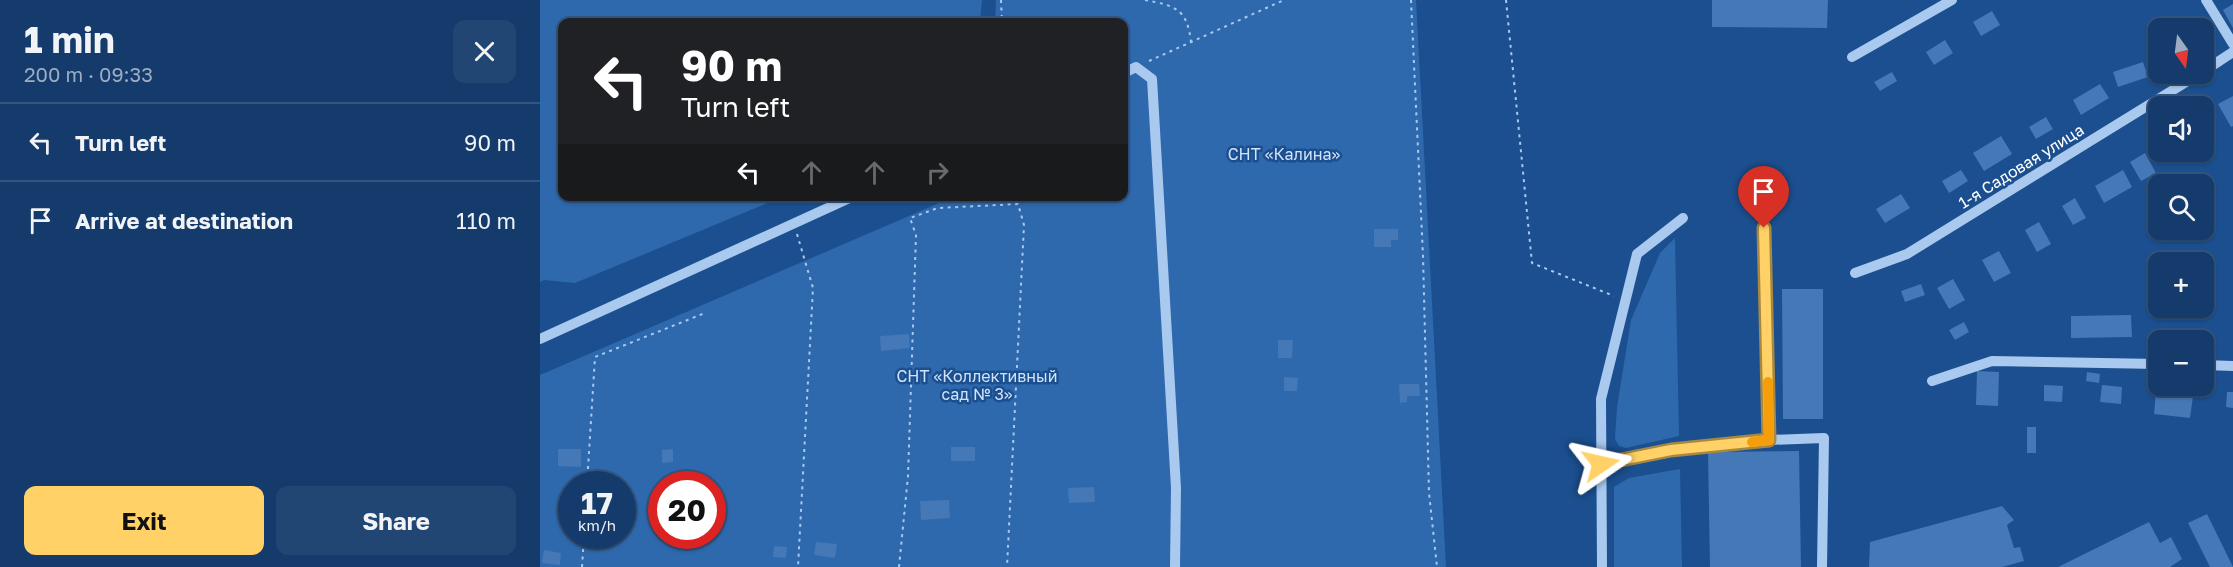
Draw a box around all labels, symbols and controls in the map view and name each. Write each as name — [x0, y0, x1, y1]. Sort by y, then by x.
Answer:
text: 1 min — [24, 18, 115, 61]
north arrow — [2148, 18, 2214, 84]
map controls — [2148, 18, 2214, 396]
button: close — [453, 20, 516, 83]
text: 90 m — [681, 40, 782, 90]
icon: left — [582, 42, 660, 120]
text: 200 m · 09:33 — [24, 62, 153, 86]
text: Turn left — [681, 91, 790, 123]
button: sound — [2148, 96, 2214, 162]
street label: 1-я Садовая улица — [1955, 119, 2087, 213]
icon: left — [24, 126, 57, 159]
text: Turn left — [75, 129, 166, 156]
text: 90 m — [464, 129, 516, 156]
park label: СНТ «Калина» — [1228, 144, 1340, 164]
icon: left — [732, 156, 765, 189]
icon: ahead — [795, 156, 828, 189]
icon: ahead — [858, 156, 891, 189]
icon: right — [921, 156, 954, 189]
pin — [1738, 166, 1789, 228]
button: search — [2148, 174, 2214, 240]
icon: arrive — [1747, 175, 1780, 208]
icon: arrive — [24, 204, 57, 237]
text: Arrive at destination — [75, 207, 293, 234]
text: 110 m — [456, 207, 516, 234]
button: + — [2148, 252, 2214, 318]
button: − — [2148, 330, 2214, 396]
park label: СНТ «Коллективный сад № 3» — [896, 366, 1058, 404]
position arrow — [1569, 432, 1633, 496]
speed limit sign: 20 — [648, 471, 726, 549]
text: 17 — [581, 485, 613, 521]
button: Exit — [24, 486, 264, 555]
button: Share — [276, 486, 516, 555]
text: km/h — [578, 516, 616, 534]

